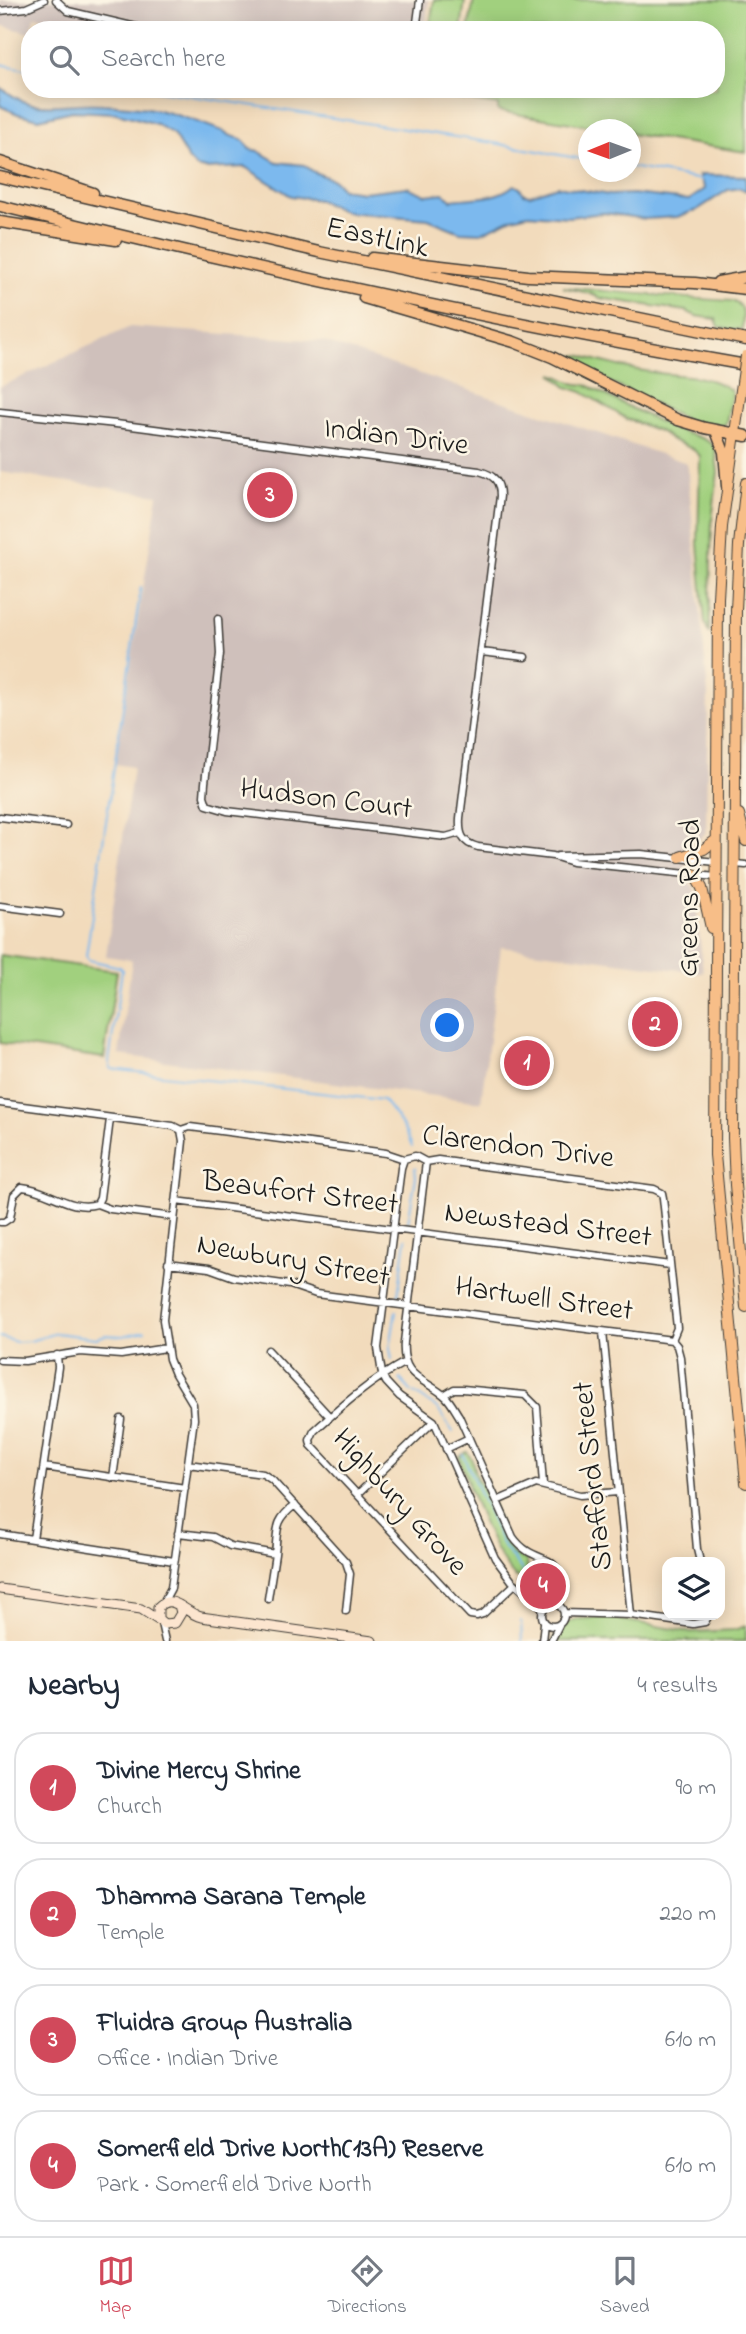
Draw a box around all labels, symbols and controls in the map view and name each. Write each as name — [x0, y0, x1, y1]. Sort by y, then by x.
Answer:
search box — [21, 21, 725, 98]
icon: search — [45, 41, 83, 79]
text: Search here — [101, 41, 226, 79]
north arrow — [578, 119, 641, 182]
street label: EastLink — [321, 207, 433, 272]
street label: Indian Drive — [321, 407, 471, 469]
pin: 3 — [247, 469, 293, 521]
street label: Hudson Court — [237, 768, 415, 832]
street label: Greens Road — [668, 819, 714, 977]
pin: 2 — [632, 998, 678, 1050]
your location — [430, 1008, 464, 1042]
pin: 1 — [504, 1037, 550, 1089]
street label: Clarendon Drive — [420, 1114, 617, 1182]
street label: Beaufort Street — [199, 1160, 401, 1228]
street label: Newstead Street — [442, 1191, 654, 1261]
street label: Newbury Street — [193, 1223, 393, 1301]
street label: Hartwell Street — [452, 1266, 636, 1334]
street label: Stafford Street — [562, 1379, 626, 1573]
street label: Highbury Grove — [321, 1419, 478, 1587]
map controls — [662, 1557, 725, 1620]
button: layers — [662, 1557, 725, 1620]
pin: 4 — [520, 1560, 566, 1612]
text: Nearby — [28, 1665, 120, 1709]
text: 4 results — [637, 1670, 718, 1703]
text: Divine Mercy Shrine — [97, 1753, 301, 1791]
text: 1 — [49, 1772, 57, 1805]
text: 90 m — [676, 1772, 716, 1805]
text: Church — [97, 1791, 162, 1824]
text: Dhamma Sarana Temple — [97, 1879, 366, 1917]
text: 2 — [47, 1898, 59, 1931]
text: 220 m — [660, 1898, 716, 1931]
text: Temple — [97, 1917, 164, 1950]
text: Fluidra Group Australia — [97, 2005, 352, 2043]
text: 3 — [48, 2024, 58, 2057]
text: 610 m — [665, 2024, 716, 2057]
text: Office · Indian Drive — [97, 2043, 278, 2076]
text: Somerfield Drive North(13A) Reserve — [97, 2131, 484, 2169]
text: 4 — [48, 2150, 58, 2183]
text: 610 m — [665, 2150, 716, 2183]
text: Park · Somerfield Drive North — [97, 2169, 372, 2202]
tab: Map — [97, 2252, 135, 2321]
tab: Directions — [328, 2252, 407, 2321]
tab: Saved — [600, 2252, 649, 2321]

